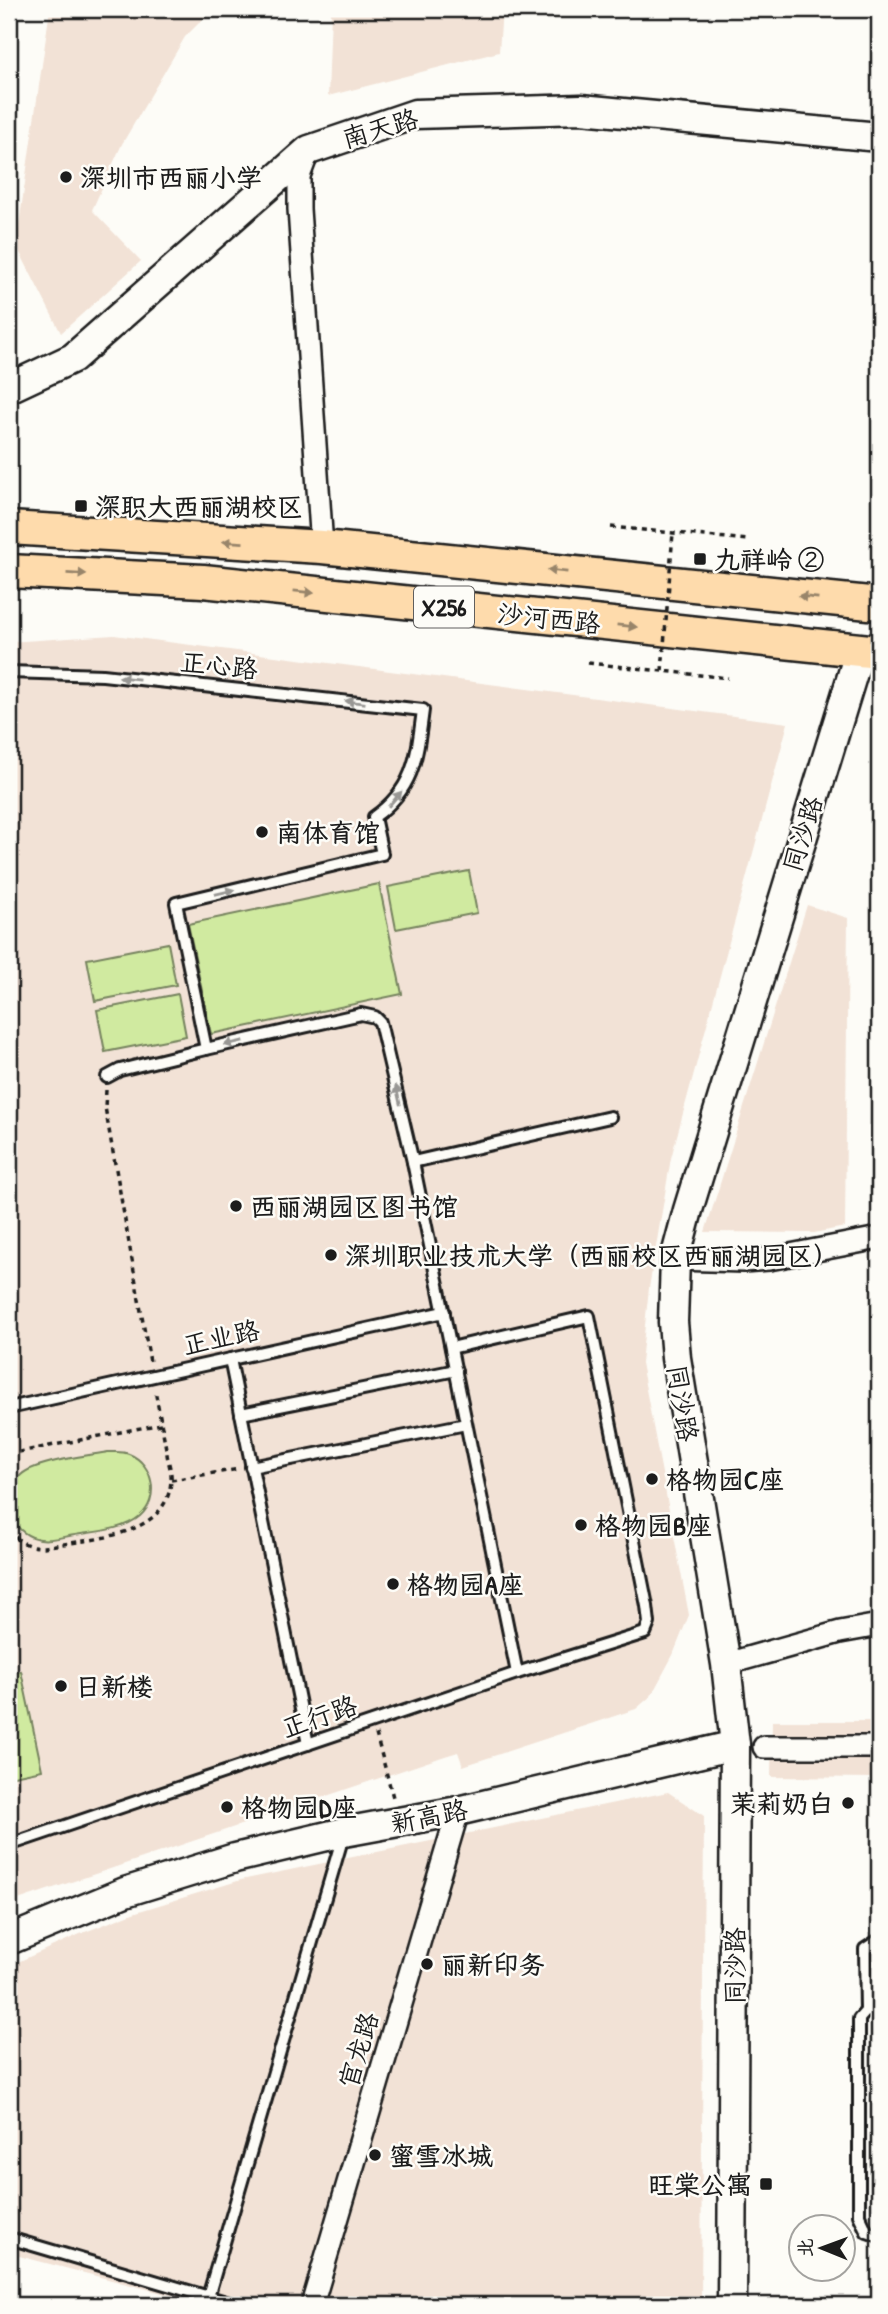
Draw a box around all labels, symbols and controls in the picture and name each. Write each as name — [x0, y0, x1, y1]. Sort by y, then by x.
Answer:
street label: 南天路 — [338, 100, 422, 156]
place label: 深圳市西丽小学 — [80, 160, 262, 195]
marker: 深圳市西丽小学 — [58, 169, 74, 185]
place label: 深职大西丽湖校区 — [95, 489, 303, 524]
marker: 深职大西丽湖校区 — [73, 498, 89, 514]
one-way arrow — [222, 536, 244, 547]
place label: 九祥岭 ② — [714, 542, 824, 577]
marker: 九祥岭 ② — [692, 551, 708, 567]
one-way arrow — [546, 565, 568, 576]
one-way arrow — [66, 569, 88, 580]
one-way arrow — [293, 586, 315, 597]
road number: X256 — [414, 586, 474, 628]
one-way arrow — [797, 591, 819, 602]
street label: 沙河西路 — [495, 595, 603, 641]
one-way arrow — [617, 621, 639, 632]
street label: 正心路 — [178, 644, 260, 686]
one-way arrow — [118, 672, 140, 683]
one-way arrow — [344, 697, 366, 708]
one-way arrow — [387, 790, 403, 808]
street label: 同沙路 — [774, 792, 830, 876]
place label: 南体育馆 — [276, 815, 380, 850]
marker: 南体育馆 — [254, 824, 270, 840]
one-way arrow — [214, 886, 236, 897]
one-way arrow — [223, 1038, 245, 1049]
one-way arrow — [393, 1084, 404, 1106]
place label: 西丽湖园区图书馆 — [250, 1189, 458, 1224]
marker: 西丽湖园区图书馆 — [228, 1198, 244, 1214]
place label: 深圳职业技术大学（西丽校区西丽湖园区） — [345, 1238, 839, 1273]
marker: 深圳职业技术大学（西丽校区西丽湖园区） — [323, 1247, 339, 1263]
street label: 正业路 — [179, 1312, 263, 1362]
street label: 同沙路 — [660, 1362, 706, 1444]
place label: 格物园C座 — [666, 1462, 784, 1497]
marker: 格物园C座 — [644, 1471, 660, 1487]
place label: 格物园B座 — [595, 1508, 712, 1543]
marker: 格物园B座 — [573, 1517, 589, 1533]
place label: 格物园A座 — [407, 1567, 524, 1602]
marker: 格物园A座 — [385, 1576, 401, 1592]
place label: 日新楼 — [75, 1669, 153, 1704]
marker: 日新楼 — [53, 1678, 69, 1694]
street label: 正行路 — [276, 1687, 362, 1745]
place label: 茉莉奶白 — [730, 1786, 834, 1821]
place label: 格物园D座 — [241, 1790, 357, 1825]
street label: 新高路 — [387, 1791, 471, 1841]
marker: 茉莉奶白 — [840, 1795, 856, 1811]
marker: 格物园D座 — [219, 1799, 235, 1815]
street label: 同沙路 — [717, 1927, 752, 2005]
place label: 丽新印务 — [441, 1947, 545, 1982]
marker: 丽新印务 — [419, 1956, 435, 1972]
street label: 官龙路 — [330, 2008, 386, 2092]
place label: 蜜雪冰城 — [389, 2138, 493, 2173]
marker: 蜜雪冰城 — [367, 2147, 383, 2163]
place label: 旺棠公寓 — [648, 2167, 752, 2202]
marker: 旺棠公寓 — [758, 2176, 774, 2192]
north arrow — [786, 2212, 856, 2282]
text: 北 — [792, 2238, 818, 2257]

